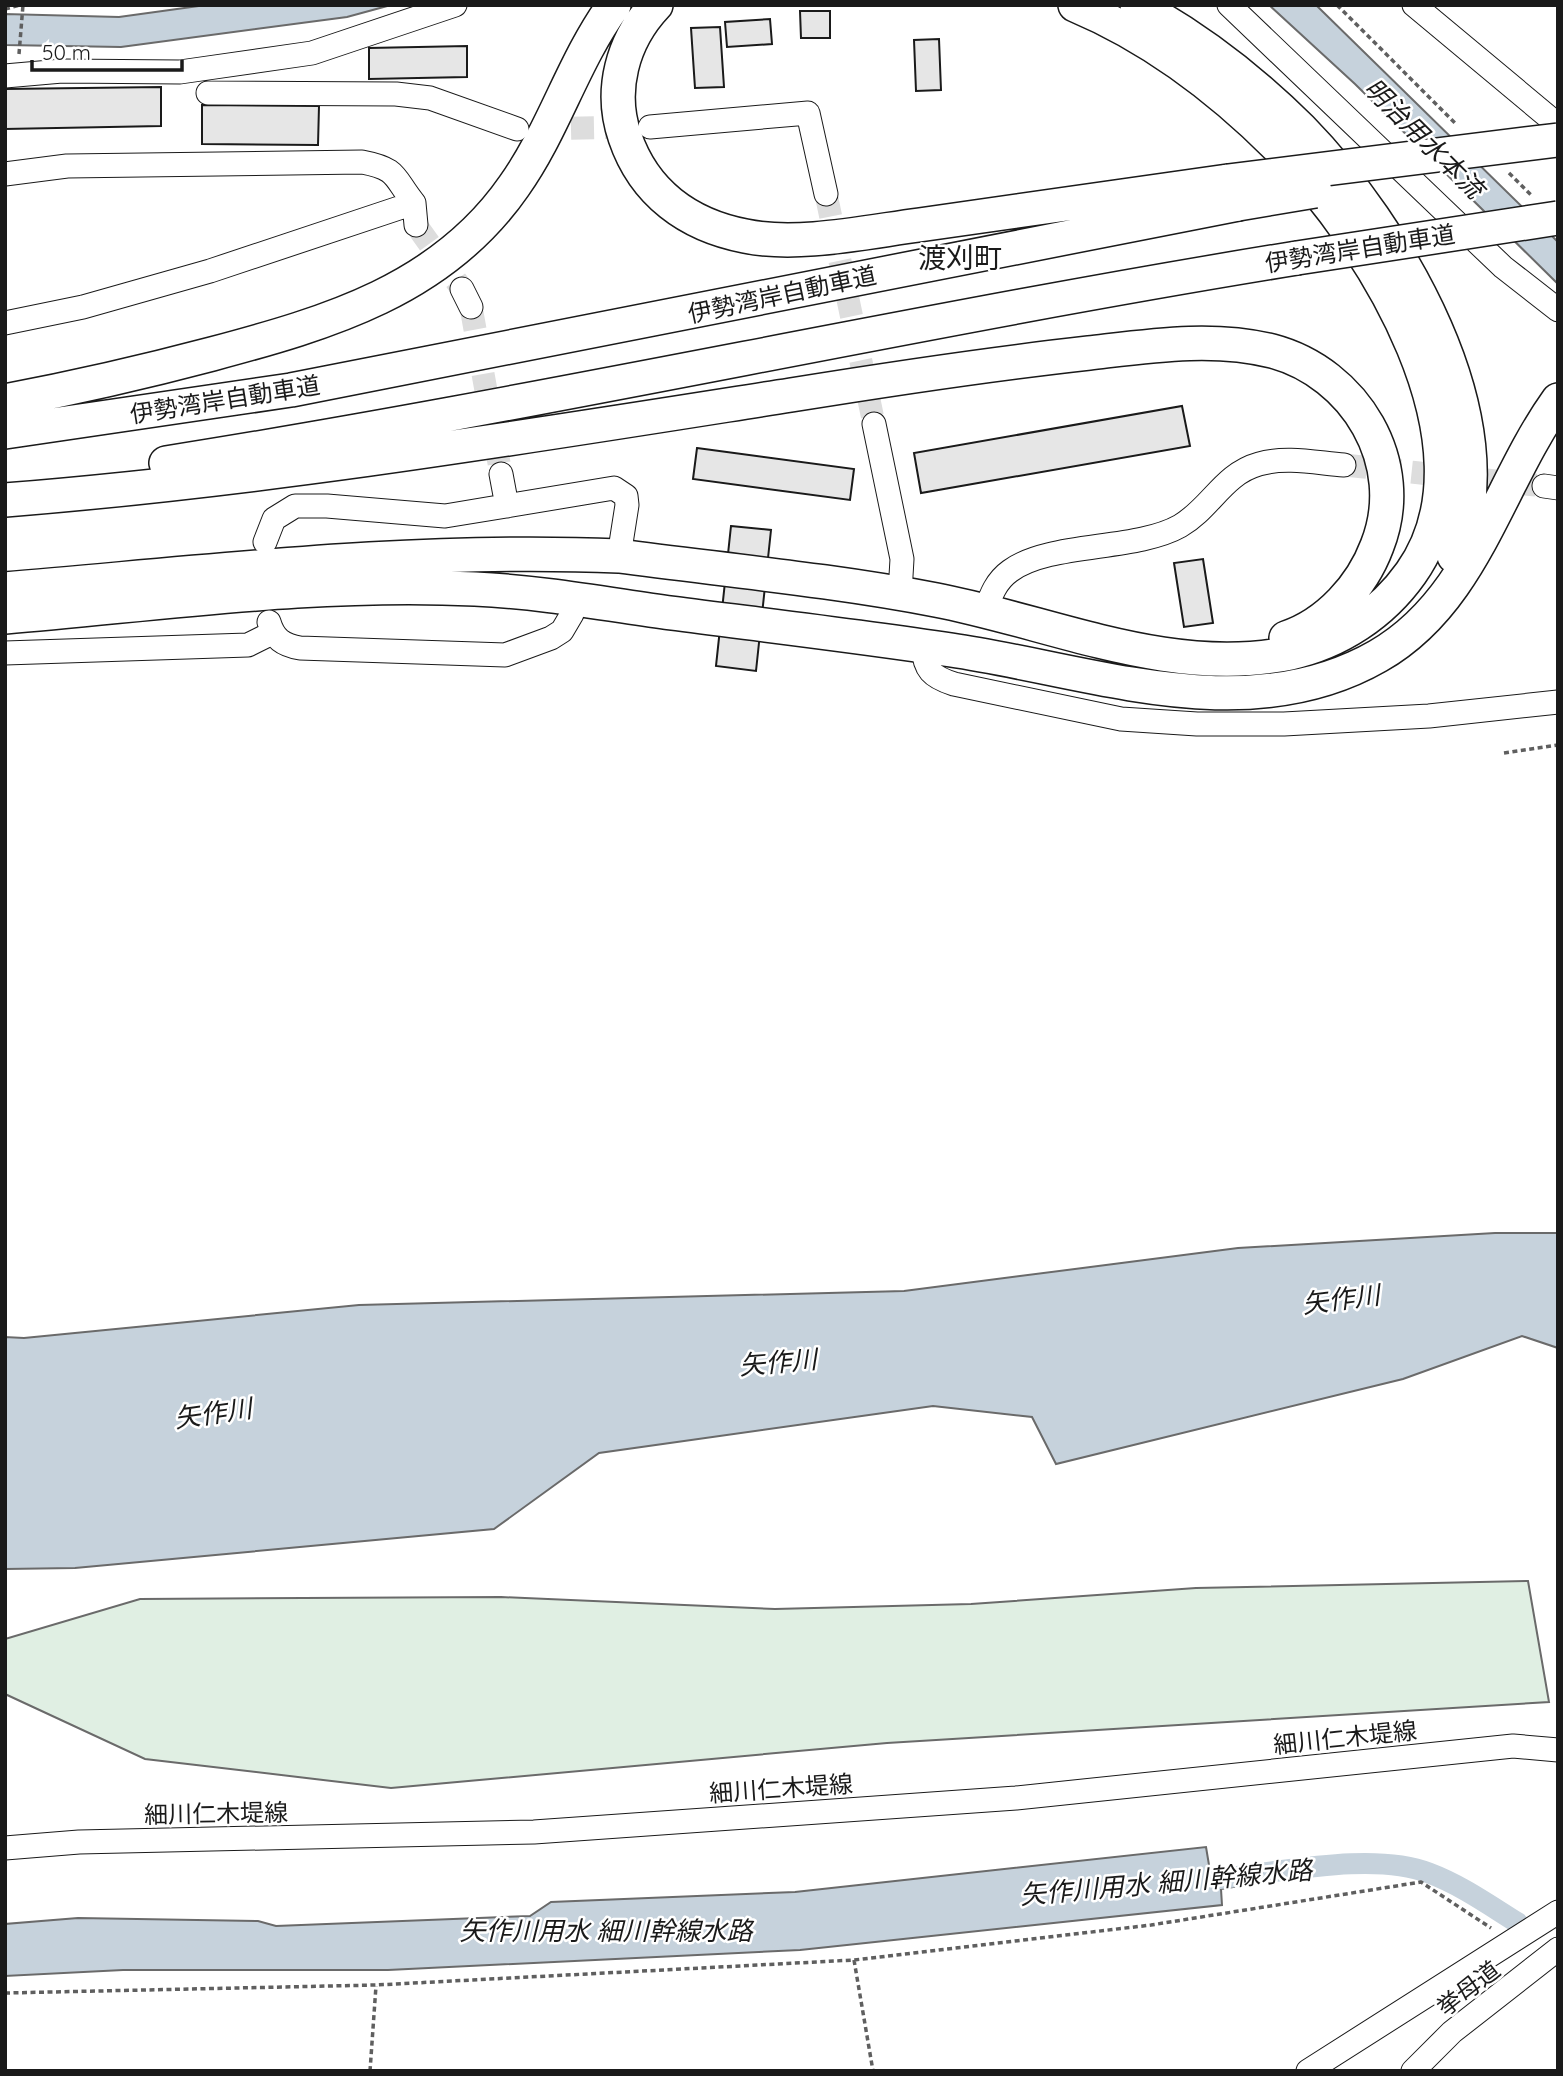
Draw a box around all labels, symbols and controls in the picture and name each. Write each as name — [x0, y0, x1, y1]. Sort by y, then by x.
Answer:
scale bar — [32, 28, 182, 72]
text: 50 m — [42, 39, 91, 65]
water label: 明治用水本流 — [1357, 71, 1494, 208]
street label: 伊勢湾岸自動車道 — [1263, 218, 1457, 278]
district label: 渡刈町 — [918, 240, 1002, 275]
street label: 伊勢湾岸自動車道 — [685, 259, 879, 329]
street label: 伊勢湾岸自動車道 — [128, 369, 322, 429]
water label: 矢作川 — [1300, 1278, 1385, 1320]
water label: 矢作川 — [738, 1342, 821, 1382]
water label: 矢作川 — [172, 1391, 257, 1435]
street label: 細川仁木堤線 — [1272, 1715, 1418, 1759]
street label: 細川仁木堤線 — [708, 1768, 854, 1808]
street label: 細川仁木堤線 — [144, 1797, 288, 1829]
water label: 矢作川用水 細川幹線水路 — [1019, 1853, 1315, 1911]
water label: 矢作川用水 細川幹線水路 — [459, 1914, 755, 1947]
street label: 挙母道 — [1430, 1954, 1506, 2022]

